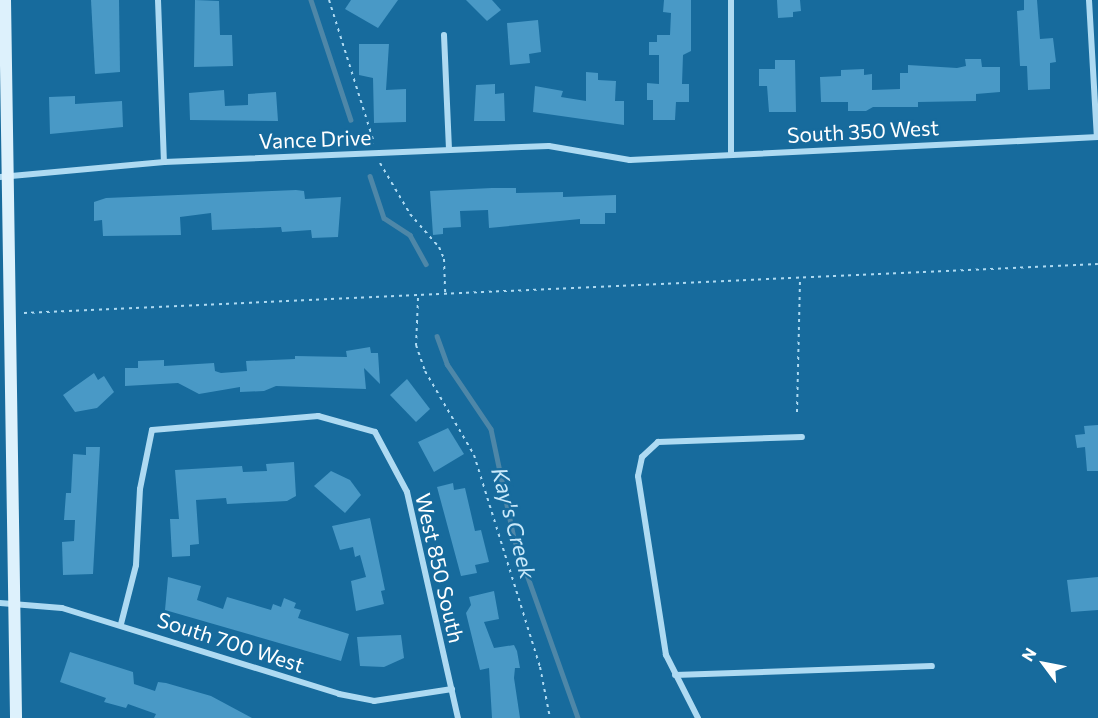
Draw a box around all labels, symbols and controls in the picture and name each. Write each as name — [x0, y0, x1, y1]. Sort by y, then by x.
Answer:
street label: South 350 West — [786, 114, 940, 148]
street label: Vance Drive — [258, 124, 372, 154]
water label: Kay's Creek — [486, 464, 542, 582]
street label: West 850 South — [411, 491, 469, 645]
street label: South 700 West — [154, 606, 308, 678]
north arrow — [1014, 634, 1074, 694]
text: N — [1017, 644, 1040, 664]

